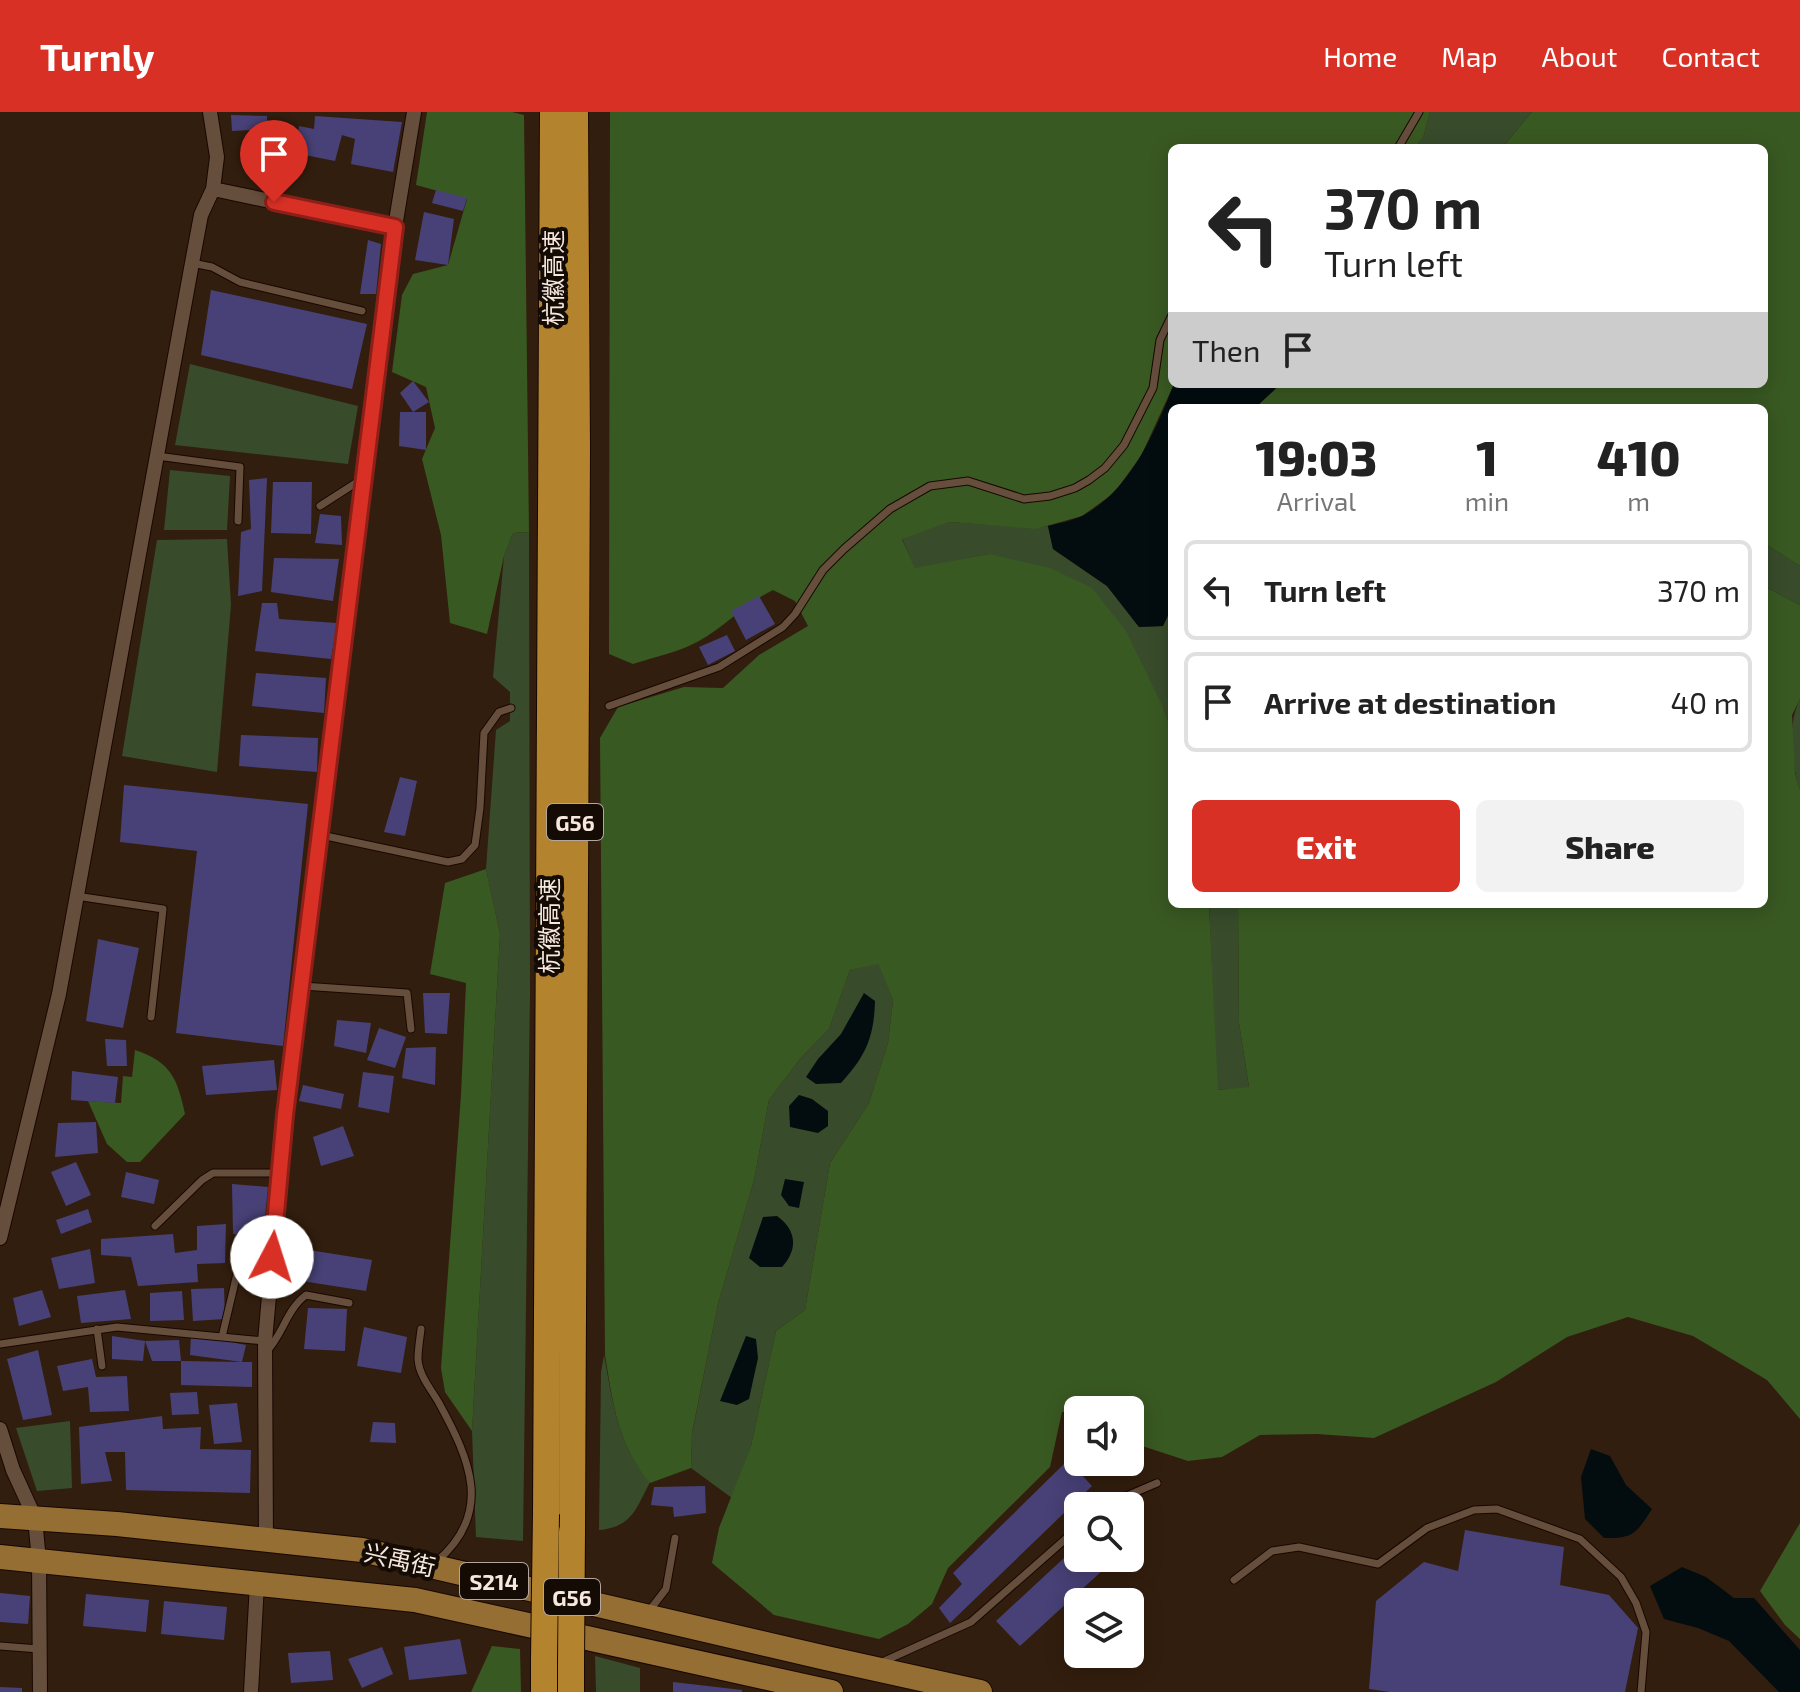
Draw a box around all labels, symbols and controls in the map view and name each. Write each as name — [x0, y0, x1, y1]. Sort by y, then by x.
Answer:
text: Turnly — [40, 33, 155, 79]
text: Home — [1323, 39, 1397, 73]
text: Map — [1441, 39, 1498, 73]
text: About — [1542, 39, 1617, 73]
text: Contact — [1661, 39, 1760, 73]
pin — [240, 120, 308, 202]
icon: arrive — [252, 132, 296, 176]
text: 370 m — [1324, 173, 1482, 240]
icon: left — [1192, 176, 1296, 280]
street label: 杭徽高速 — [538, 230, 567, 326]
text: Turn left — [1324, 241, 1463, 284]
icon: arrive — [1276, 328, 1320, 372]
text: Then — [1192, 332, 1260, 368]
text: 19:03 — [1256, 428, 1377, 486]
text: 1 — [1476, 428, 1498, 486]
text: 410 — [1597, 428, 1680, 486]
text: Arrival — [1277, 485, 1356, 516]
text: min — [1465, 485, 1509, 516]
text: m — [1627, 485, 1650, 516]
icon: left — [1196, 568, 1240, 612]
text: Turn left — [1264, 572, 1386, 608]
text: 370 m — [1657, 572, 1740, 608]
icon: arrive — [1196, 680, 1240, 724]
text: Arrive at destination — [1264, 684, 1556, 720]
text: 40 m — [1670, 684, 1740, 720]
button: Exit — [1192, 800, 1460, 892]
button: Share — [1476, 800, 1744, 892]
road number: G56 — [547, 804, 603, 840]
street label: 杭徽高速 — [534, 878, 563, 974]
position arrow — [230, 1215, 314, 1299]
map controls — [1064, 1396, 1144, 1668]
button: sound — [1064, 1396, 1144, 1476]
button: search — [1064, 1492, 1144, 1572]
street label: 兴禹街 — [362, 1537, 438, 1581]
road number: S214 — [460, 1563, 528, 1599]
road number: G56 — [544, 1579, 600, 1615]
button: layers — [1064, 1588, 1144, 1668]

